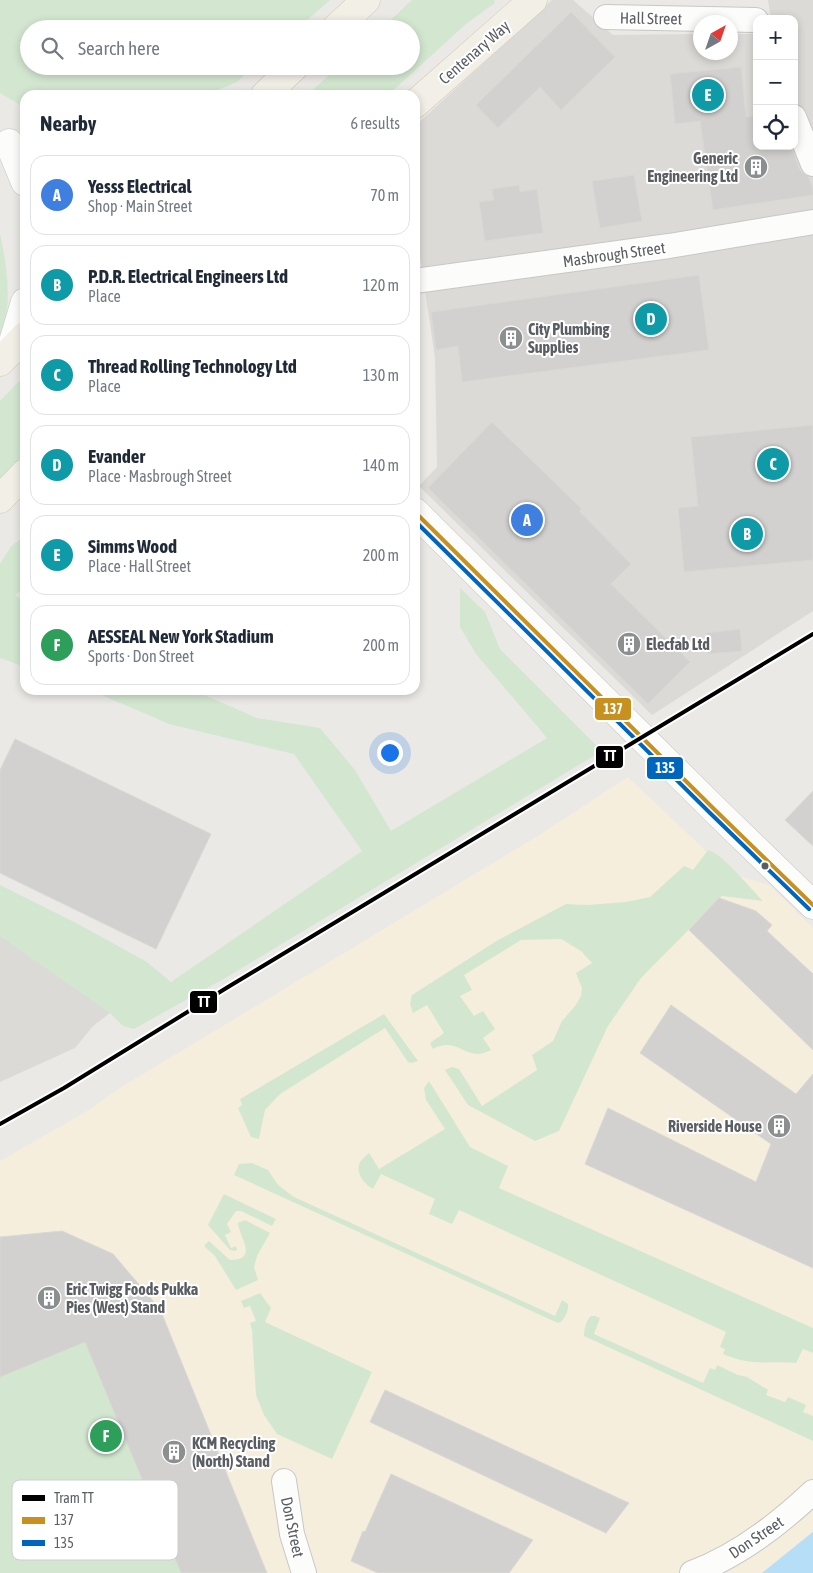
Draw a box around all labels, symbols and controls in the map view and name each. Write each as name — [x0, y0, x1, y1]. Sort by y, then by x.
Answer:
street label: Hall Street — [620, 8, 683, 28]
north arrow — [693, 15, 738, 60]
map controls — [753, 15, 798, 150]
button: + — [753, 15, 798, 60]
street label: Centenary Way — [435, 16, 514, 88]
search box — [20, 20, 420, 75]
icon: search — [38, 34, 66, 62]
text: Search here — [78, 37, 160, 59]
button: − — [753, 60, 798, 105]
pin: E — [692, 76, 724, 114]
button: locate — [753, 105, 798, 150]
text: Nearby — [40, 111, 96, 135]
text: 6 results — [350, 114, 400, 132]
place label: Generic Engineering Ltd — [647, 149, 738, 185]
building icon: Generic Engineering Ltd — [743, 154, 769, 180]
text: Yesss Electrical — [88, 175, 192, 197]
text: A — [53, 186, 61, 204]
text: 70 m — [370, 186, 399, 204]
text: Shop · Main Street — [88, 197, 192, 215]
street label: Masbrough Street — [562, 238, 667, 271]
text: P.D.R. Electrical Engineers Ltd — [88, 265, 288, 287]
text: B — [53, 276, 61, 294]
text: 120 m — [363, 276, 399, 294]
text: Place — [88, 287, 121, 305]
pin: D — [635, 300, 667, 338]
place label: City Plumbing Supplies — [528, 320, 610, 356]
building icon: City Plumbing Supplies — [498, 325, 524, 351]
text: Thread Rolling Technology Ltd — [88, 355, 297, 377]
text: C — [53, 366, 61, 384]
text: 130 m — [363, 366, 399, 384]
text: Place — [88, 377, 121, 395]
text: Evander — [88, 445, 145, 467]
pin: C — [757, 445, 789, 483]
text: D — [53, 456, 61, 474]
text: 140 m — [363, 456, 399, 474]
text: Place · Masbrough Street — [88, 467, 232, 485]
pin: A — [511, 501, 543, 539]
pin: B — [731, 515, 763, 553]
text: Simms Wood — [88, 535, 177, 557]
text: E — [54, 546, 60, 564]
text: 200 m — [363, 546, 399, 564]
text: Place · Hall Street — [88, 557, 191, 575]
text: AESSEAL New York Stadium — [88, 625, 274, 647]
building icon: Elecfab Ltd — [616, 631, 642, 657]
place label: Elecfab Ltd — [646, 635, 710, 653]
text: F — [54, 636, 60, 654]
text: 200 m — [363, 636, 399, 654]
text: Sports · Don Street — [88, 647, 194, 665]
line badge: 137 — [594, 697, 632, 721]
text: 137 — [603, 701, 623, 717]
your location — [377, 740, 403, 766]
line badge: TT — [595, 745, 624, 769]
text: TT — [604, 748, 617, 764]
line badge: 135 — [646, 756, 684, 780]
text: 135 — [655, 760, 675, 776]
unlabelled marker — [760, 861, 770, 871]
line badge: TT — [189, 990, 218, 1014]
text: TT — [198, 994, 211, 1010]
building icon: Riverside House — [766, 1113, 792, 1139]
place label: Riverside House — [668, 1117, 762, 1135]
place label: Eric Twigg Foods Pukka Pies (West) Stand — [66, 1280, 198, 1316]
building icon: Eric Twigg Foods Pukka Pies (West) Stand — [36, 1285, 62, 1311]
pin: F — [90, 1417, 122, 1455]
place label: KCM Recycling (North) Stand — [192, 1434, 276, 1470]
building icon: KCM Recycling (North) Stand — [161, 1439, 187, 1465]
legend — [12, 1480, 178, 1560]
text: Tram TT — [54, 1490, 94, 1506]
street label: Don Street — [278, 1495, 308, 1559]
text: 137 — [54, 1512, 74, 1528]
street label: Don Street — [725, 1512, 787, 1562]
text: 135 — [54, 1535, 74, 1551]

